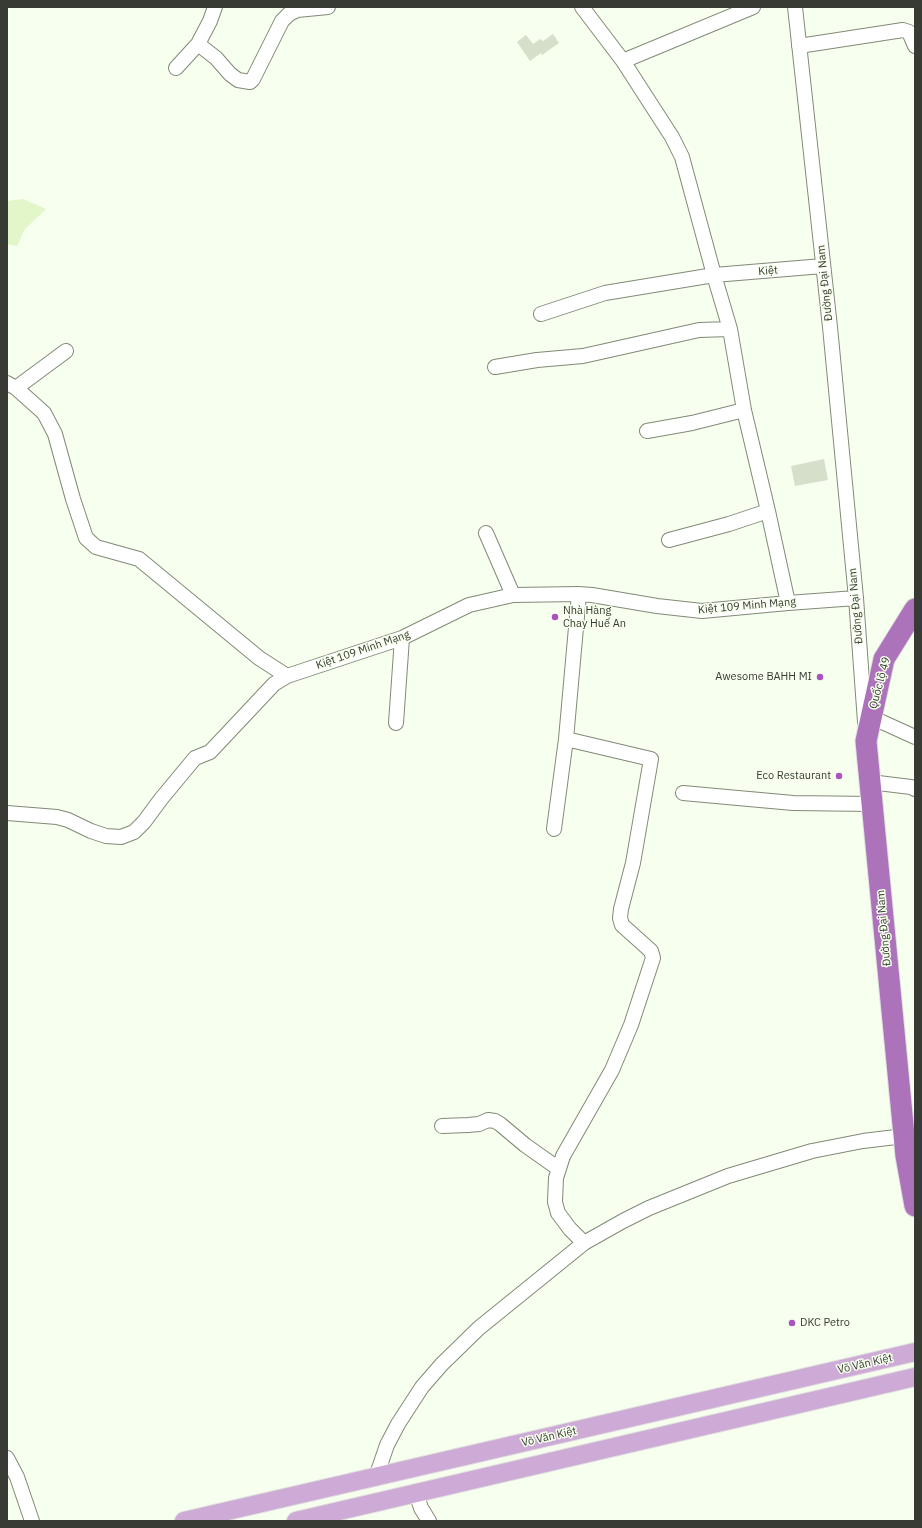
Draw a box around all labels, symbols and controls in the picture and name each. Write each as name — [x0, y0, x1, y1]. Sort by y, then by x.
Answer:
street label: Đường Đại Nam — [814, 244, 836, 322]
street label: Kiệt — [758, 264, 778, 278]
street label: Đường Đại Nam — [846, 567, 866, 645]
street label: Kiệt 109 Minh Mạng — [697, 595, 797, 617]
place label: Nhà Hàng Chay Huế An — [563, 604, 626, 630]
marker: Nhà Hàng Chay Huế An — [550, 612, 560, 622]
street label: Kiệt 109 Minh Mạng — [314, 628, 412, 672]
street label: Quốc lộ 49 — [867, 656, 893, 710]
place label: Awesome BAHH MI — [715, 670, 812, 684]
marker: Awesome BAHH MI — [815, 672, 825, 682]
place label: Eco Restaurant — [756, 769, 831, 783]
marker: Eco Restaurant — [834, 771, 844, 781]
street label: Đường Đại Nam — [874, 889, 894, 967]
place label: DKC Petro — [800, 1316, 850, 1330]
marker: DKC Petro — [787, 1318, 797, 1328]
street label: Võ Văn Kiệt — [836, 1351, 894, 1377]
street label: Võ Văn Kiệt — [520, 1424, 578, 1450]

